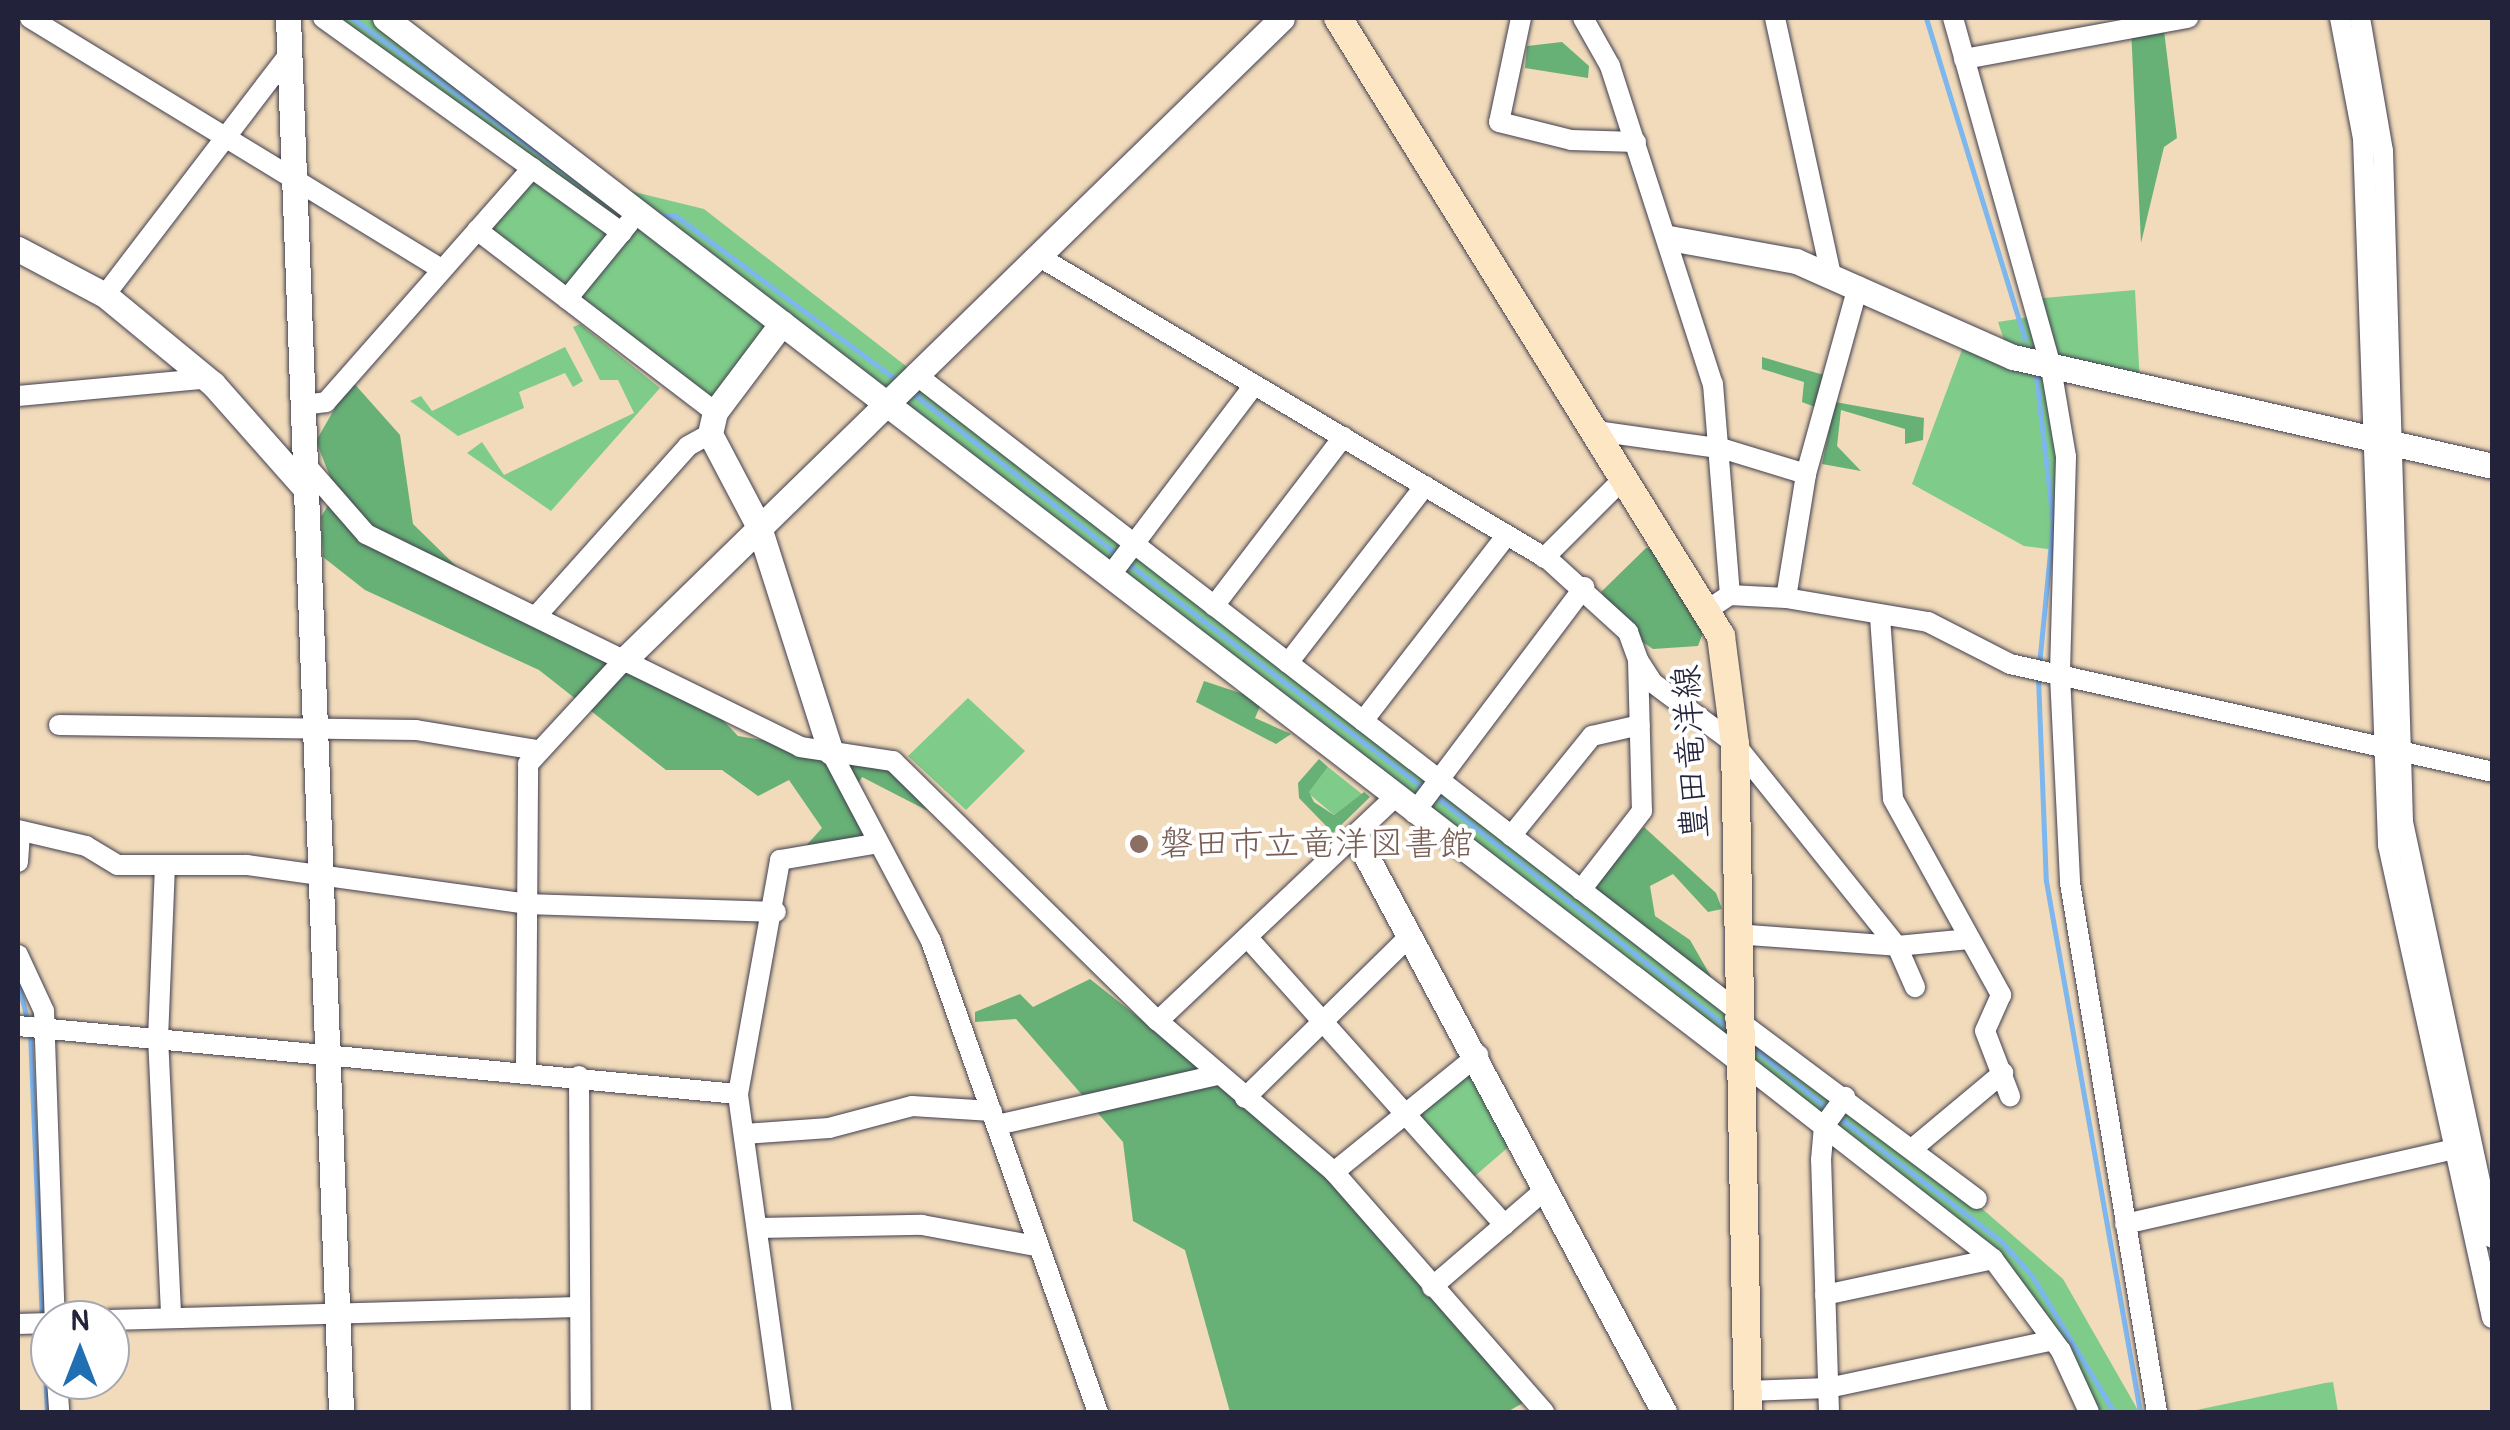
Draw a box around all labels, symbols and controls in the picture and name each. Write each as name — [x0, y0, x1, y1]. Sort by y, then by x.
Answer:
street label: 豊田竜洋線 — [1665, 664, 1717, 840]
place label: 磐田市立竜洋図書館 — [1159, 823, 1474, 865]
marker: 磐田市立竜洋図書館 — [1128, 833, 1150, 855]
north arrow — [30, 1300, 130, 1400]
text: N — [71, 1304, 89, 1339]

